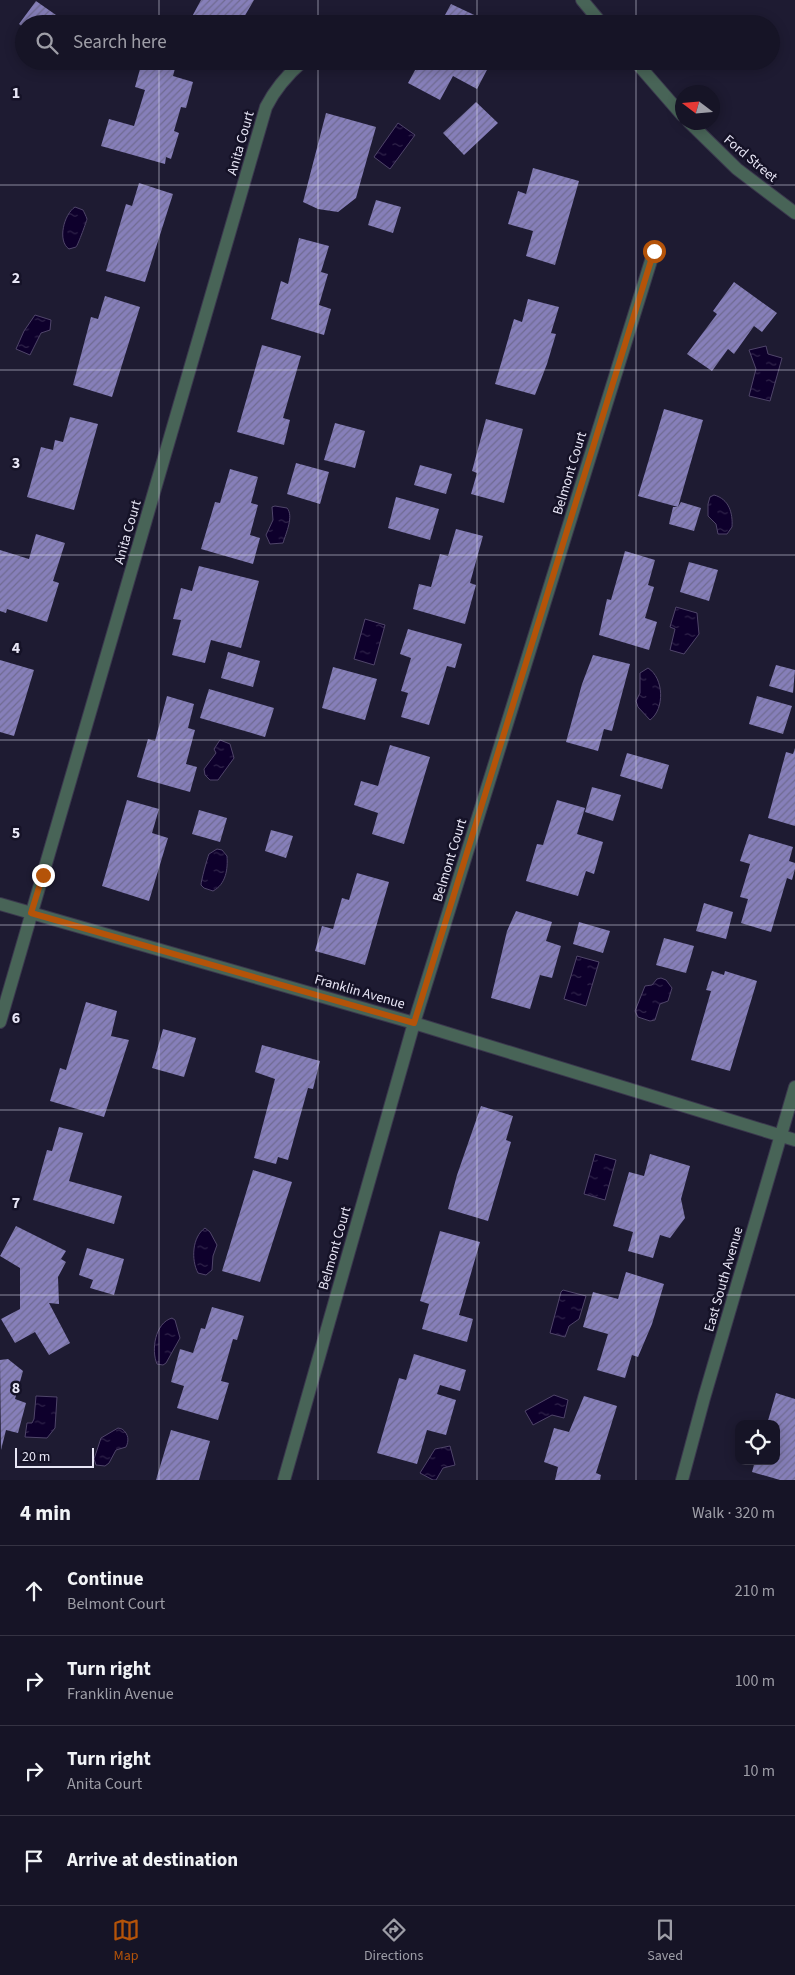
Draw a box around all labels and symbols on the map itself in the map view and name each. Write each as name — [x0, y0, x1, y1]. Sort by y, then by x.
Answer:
text: 1 — [12, 82, 20, 104]
north arrow — [675, 85, 720, 130]
street label: Anita Court — [222, 109, 260, 178]
street label: Ford Street — [719, 130, 782, 187]
route start — [643, 240, 666, 263]
text: 2 — [12, 267, 20, 289]
street label: Belmont Court — [548, 429, 592, 517]
text: 3 — [12, 452, 20, 474]
street label: Anita Court — [109, 498, 147, 567]
text: 4 — [12, 637, 21, 659]
street label: Belmont Court — [428, 816, 472, 904]
text: 5 — [12, 822, 20, 844]
route end — [32, 864, 55, 887]
street label: Franklin Avenue — [312, 969, 407, 1014]
text: 6 — [12, 1007, 20, 1029]
text: 7 — [12, 1192, 20, 1214]
street label: Belmont Court — [314, 1204, 356, 1292]
street label: East South Avenue — [699, 1224, 749, 1334]
text: 8 — [12, 1377, 20, 1399]
scale bar — [15, 1445, 94, 1468]

